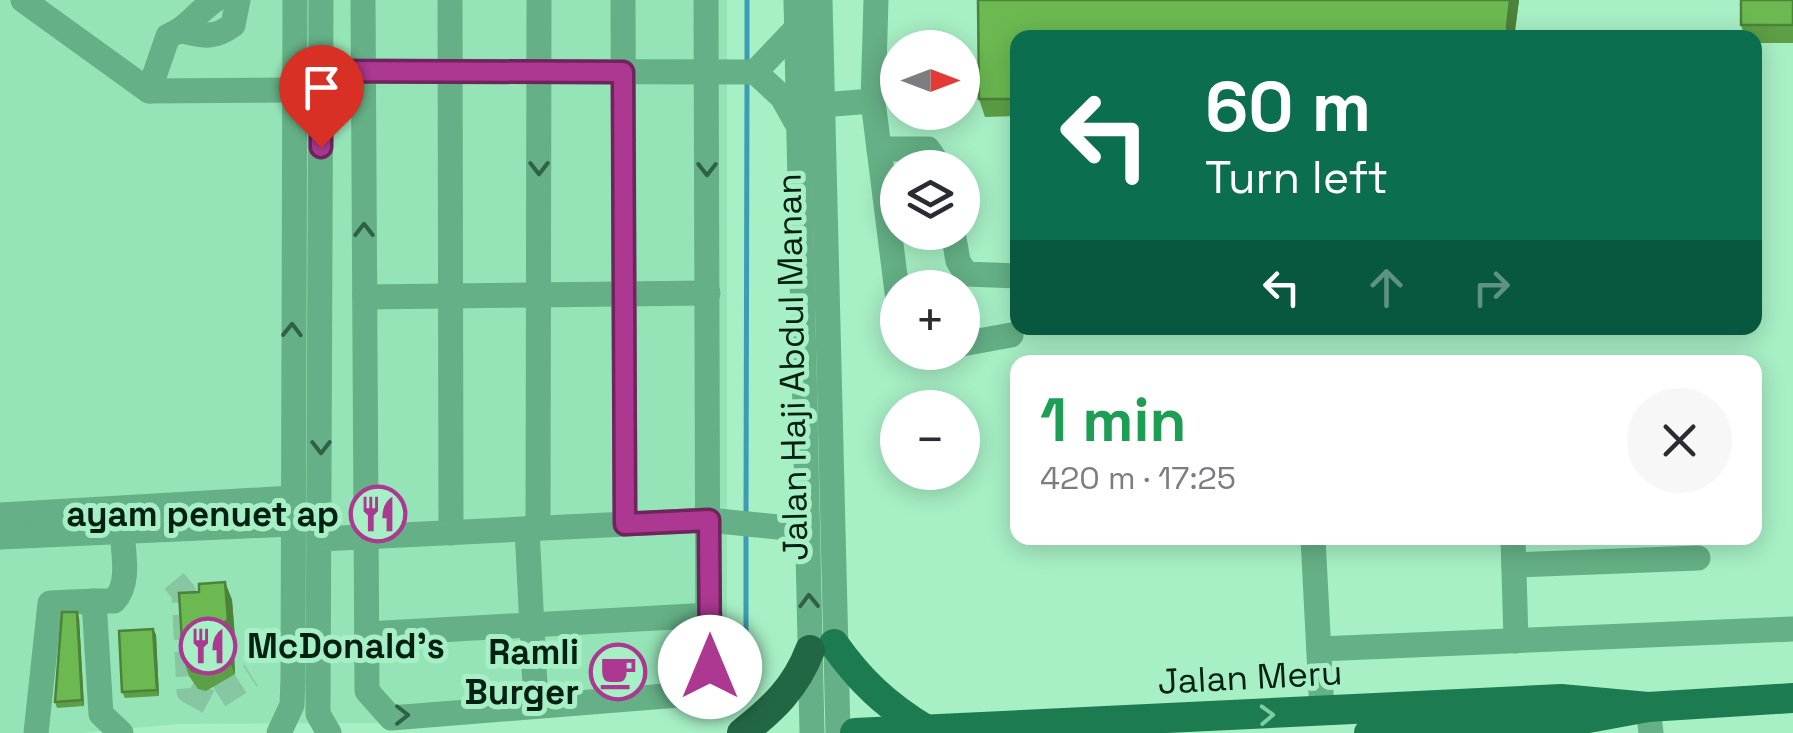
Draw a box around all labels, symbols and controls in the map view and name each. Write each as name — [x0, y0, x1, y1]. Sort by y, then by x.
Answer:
north arrow — [880, 30, 980, 130]
map controls — [880, 30, 980, 490]
pin — [279, 45, 364, 148]
icon: arrive — [294, 60, 349, 115]
text: 60 m — [1205, 62, 1371, 151]
icon: left — [1040, 70, 1170, 200]
text: Turn left — [1205, 149, 1388, 206]
button: layers — [880, 150, 980, 250]
one-way arrow — [528, 160, 550, 176]
one-way arrow — [696, 162, 718, 177]
street label: Jalan Haji Abdul Manan — [767, 173, 817, 561]
one-way arrow — [353, 221, 375, 236]
icon: left — [1254, 260, 1309, 315]
icon: ahead — [1359, 260, 1414, 315]
icon: right — [1464, 260, 1519, 315]
button: + — [880, 270, 980, 370]
one-way arrow — [281, 322, 303, 338]
text: 1 min — [1040, 382, 1187, 459]
button: close — [1627, 388, 1732, 493]
button: − — [880, 390, 980, 490]
one-way arrow — [310, 440, 332, 456]
text: 420 m · 17:25 — [1040, 458, 1236, 498]
restaurant icon: ayam penuet ap — [348, 484, 408, 544]
place label: ayam penuet ap — [66, 492, 339, 536]
one-way arrow — [798, 592, 819, 608]
position arrow — [658, 615, 762, 719]
restaurant icon: McDonald's — [178, 616, 238, 676]
place label: McDonald's — [247, 624, 445, 668]
place label: Ramli Burger — [465, 630, 579, 714]
cafe icon: Ramli Burger — [588, 642, 648, 702]
street label: Jalan Meru — [1157, 650, 1343, 704]
one-way arrow — [395, 704, 410, 726]
one-way arrow — [1259, 704, 1275, 725]

